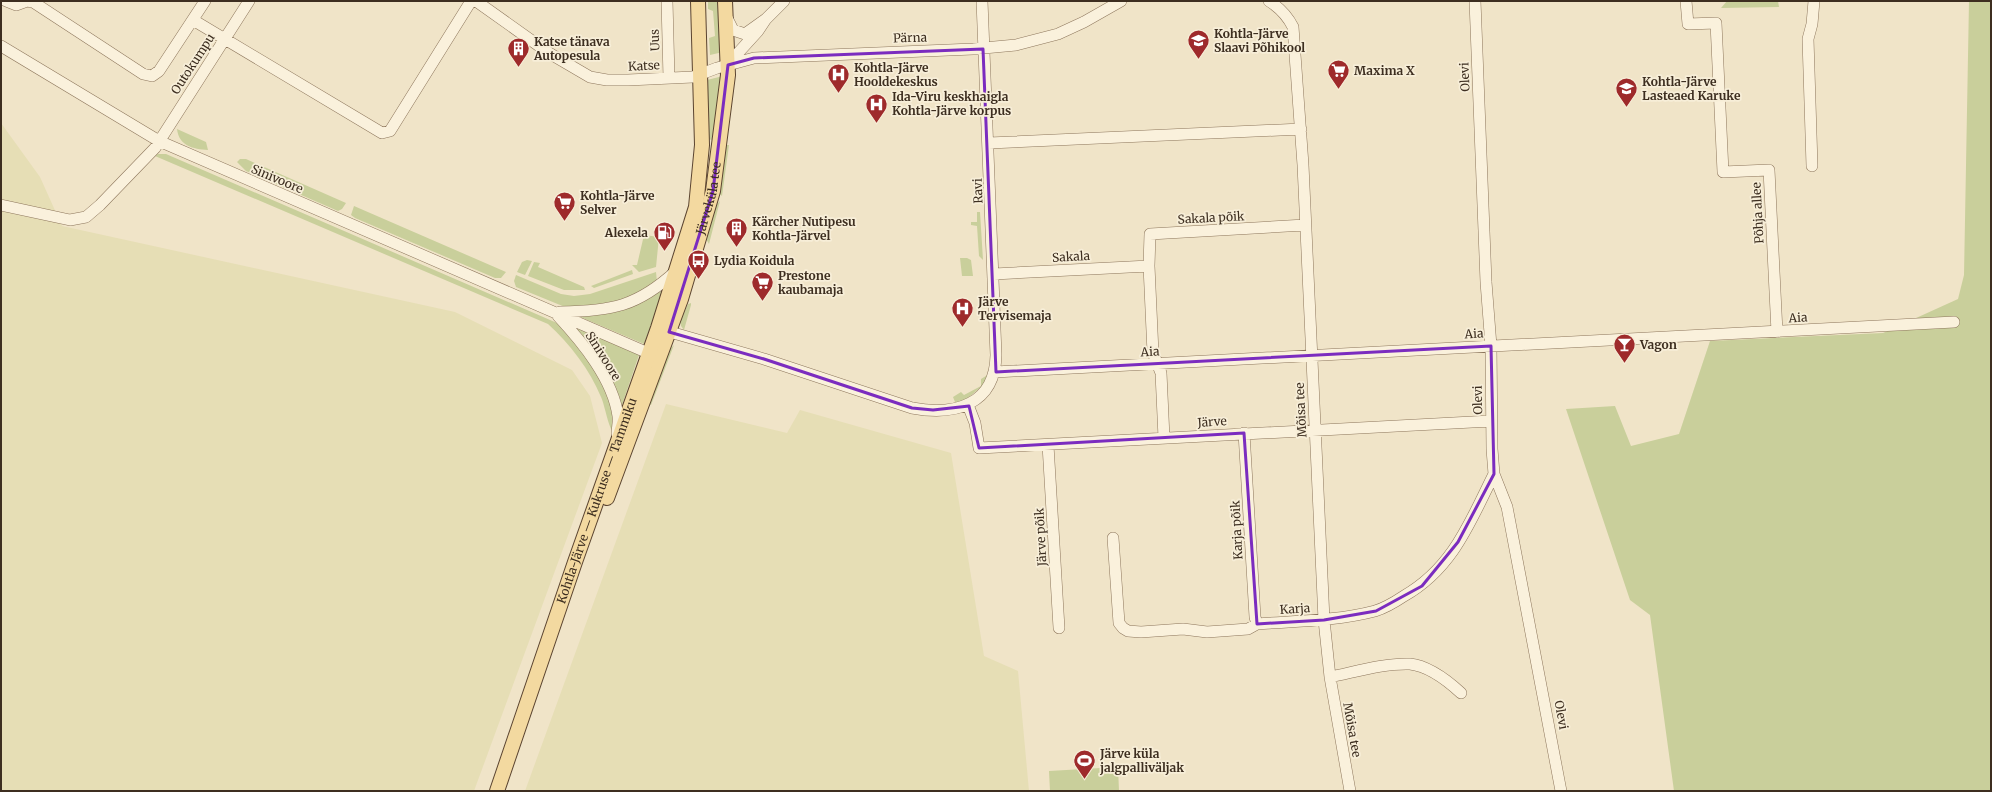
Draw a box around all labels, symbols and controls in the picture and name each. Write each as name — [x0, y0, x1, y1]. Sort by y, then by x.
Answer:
place label: Kohtla-Järve Slaavi Põhikool — [1214, 26, 1305, 55]
school or university icon: Kohtla-Järve Slaavi Põhikool — [1185, 28, 1211, 61]
street label: Uus — [647, 29, 662, 51]
street label: Pärna — [893, 29, 928, 46]
street label: Outokumpu — [167, 30, 218, 97]
place label: Katse tänava Autopesula — [533, 34, 610, 63]
building icon: Katse tänava Autopesula — [506, 36, 532, 69]
street label: Katse — [628, 57, 660, 74]
supermarket icon: Maxima X — [1325, 58, 1351, 91]
place label: Kohtla-Järve Hooldekeskus — [854, 60, 938, 89]
hospital icon: Kohtla-Järve Hooldekeskus — [825, 62, 851, 95]
street label: Olevi — [1456, 62, 1473, 92]
place label: Maxima X — [1354, 63, 1415, 78]
place label: Kohtla-Järve Lasteaed Karuke — [1642, 74, 1741, 103]
school or university icon: Kohtla-Järve Lasteaed Karuke — [1614, 76, 1640, 109]
place label: Ida-Viru keskhaigla Kohtla-Järve korpus — [892, 89, 1011, 118]
hospital icon: Ida-Viru keskhaigla Kohtla-Järve korpus — [864, 91, 890, 124]
street label: Sinivoore — [249, 161, 305, 196]
street label: Järveküla tee — [692, 161, 724, 237]
street label: Ravi — [970, 178, 985, 204]
street label: Põhja allee — [1748, 182, 1767, 244]
place label: Kohtla-Järve Selver — [580, 188, 655, 217]
supermarket icon: Kohtla-Järve Selver — [551, 190, 577, 223]
street label: Sakala põik — [1177, 208, 1245, 227]
place label: Kärcher Nutipesu Kohtla-Järvel — [752, 214, 856, 243]
building icon: Kärcher Nutipesu Kohtla-Järvel — [724, 216, 750, 249]
fuel station icon: Alexela — [651, 220, 677, 253]
place label: Alexela — [604, 225, 648, 240]
bus stop icon: Lydia Koidula — [685, 248, 711, 281]
street label: Sakala — [1052, 248, 1091, 265]
place label: Lydia Koidula — [714, 253, 795, 268]
place label: Prestone kaubamaja — [778, 268, 843, 297]
supermarket icon: Prestone kaubamaja — [749, 270, 775, 303]
place label: Järve Tervisemaja — [977, 294, 1052, 323]
hospital icon: Järve Tervisemaja — [949, 296, 975, 329]
street label: Aia — [1787, 309, 1808, 326]
street label: Aia — [1463, 325, 1484, 342]
street label: Sinivoore — [583, 329, 624, 383]
bar icon: Vagon — [1612, 332, 1638, 365]
place label: Vagon — [1639, 337, 1677, 352]
street label: Aia — [1139, 343, 1160, 360]
street label: Mõisa tee — [1292, 382, 1309, 438]
street label: Olevi — [1470, 385, 1485, 415]
street label: Kohtla-Järve — Kukruse — Tammiku — [553, 395, 640, 605]
street label: Järve — [1196, 413, 1227, 430]
street label: Karja põik — [1227, 500, 1246, 560]
street label: Järve põik — [1031, 507, 1050, 568]
street label: Karja — [1279, 600, 1311, 617]
street label: Olevi — [1552, 699, 1571, 731]
street label: Mõisa tee — [1340, 701, 1365, 758]
place label: Järve küla jalgpalliväljak — [1099, 746, 1184, 775]
sports icon: Järve küla jalgpalliväljak — [1071, 748, 1097, 781]

